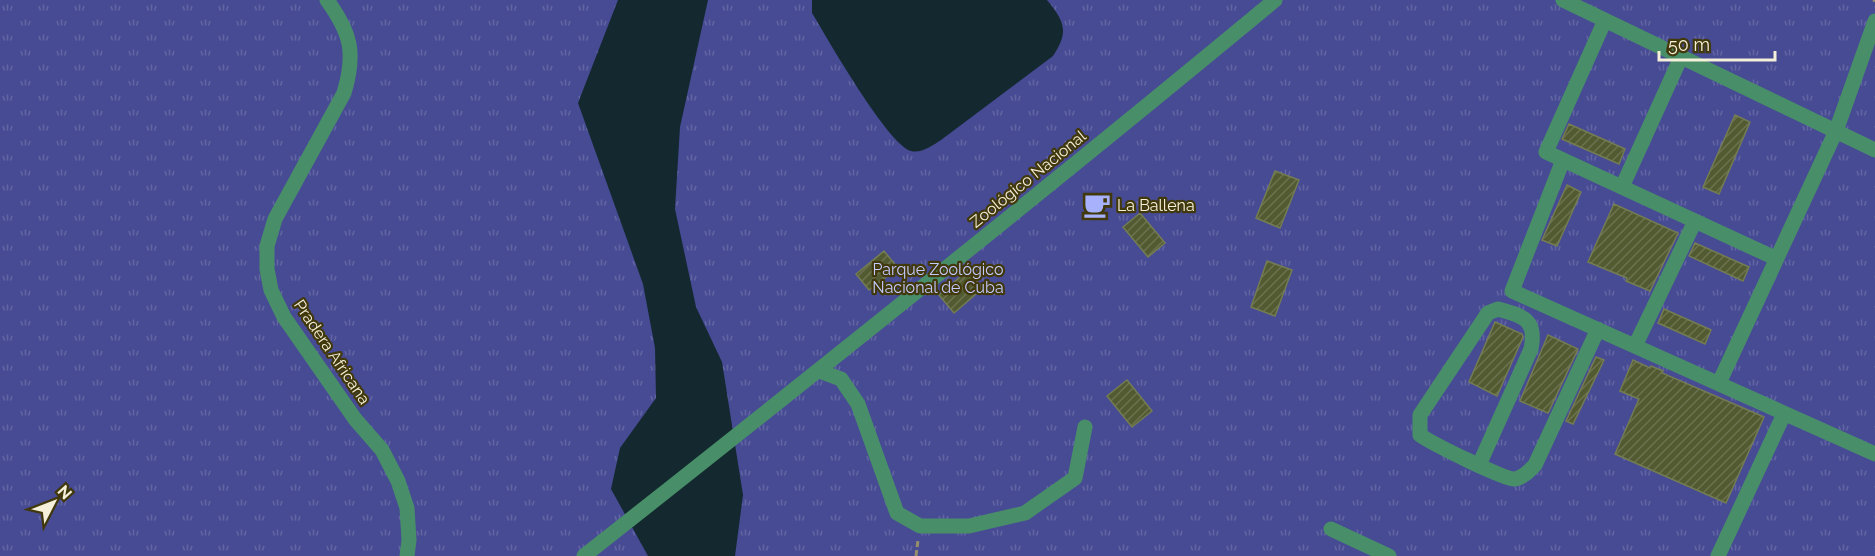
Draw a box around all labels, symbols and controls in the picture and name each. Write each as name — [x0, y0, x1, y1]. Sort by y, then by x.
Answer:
scale bar — [1659, 24, 1774, 62]
text: 50 m — [1668, 34, 1710, 55]
street label: Zoológico Nacional — [966, 126, 1090, 232]
cafe icon: La Ballena — [1082, 190, 1112, 220]
place label: La Ballena — [1117, 196, 1195, 215]
park label: Parque Zoológico Nacional de Cuba — [872, 260, 1004, 297]
street label: Pradera Africana — [290, 296, 374, 408]
north arrow — [24, 472, 84, 532]
text: N — [54, 481, 76, 503]

